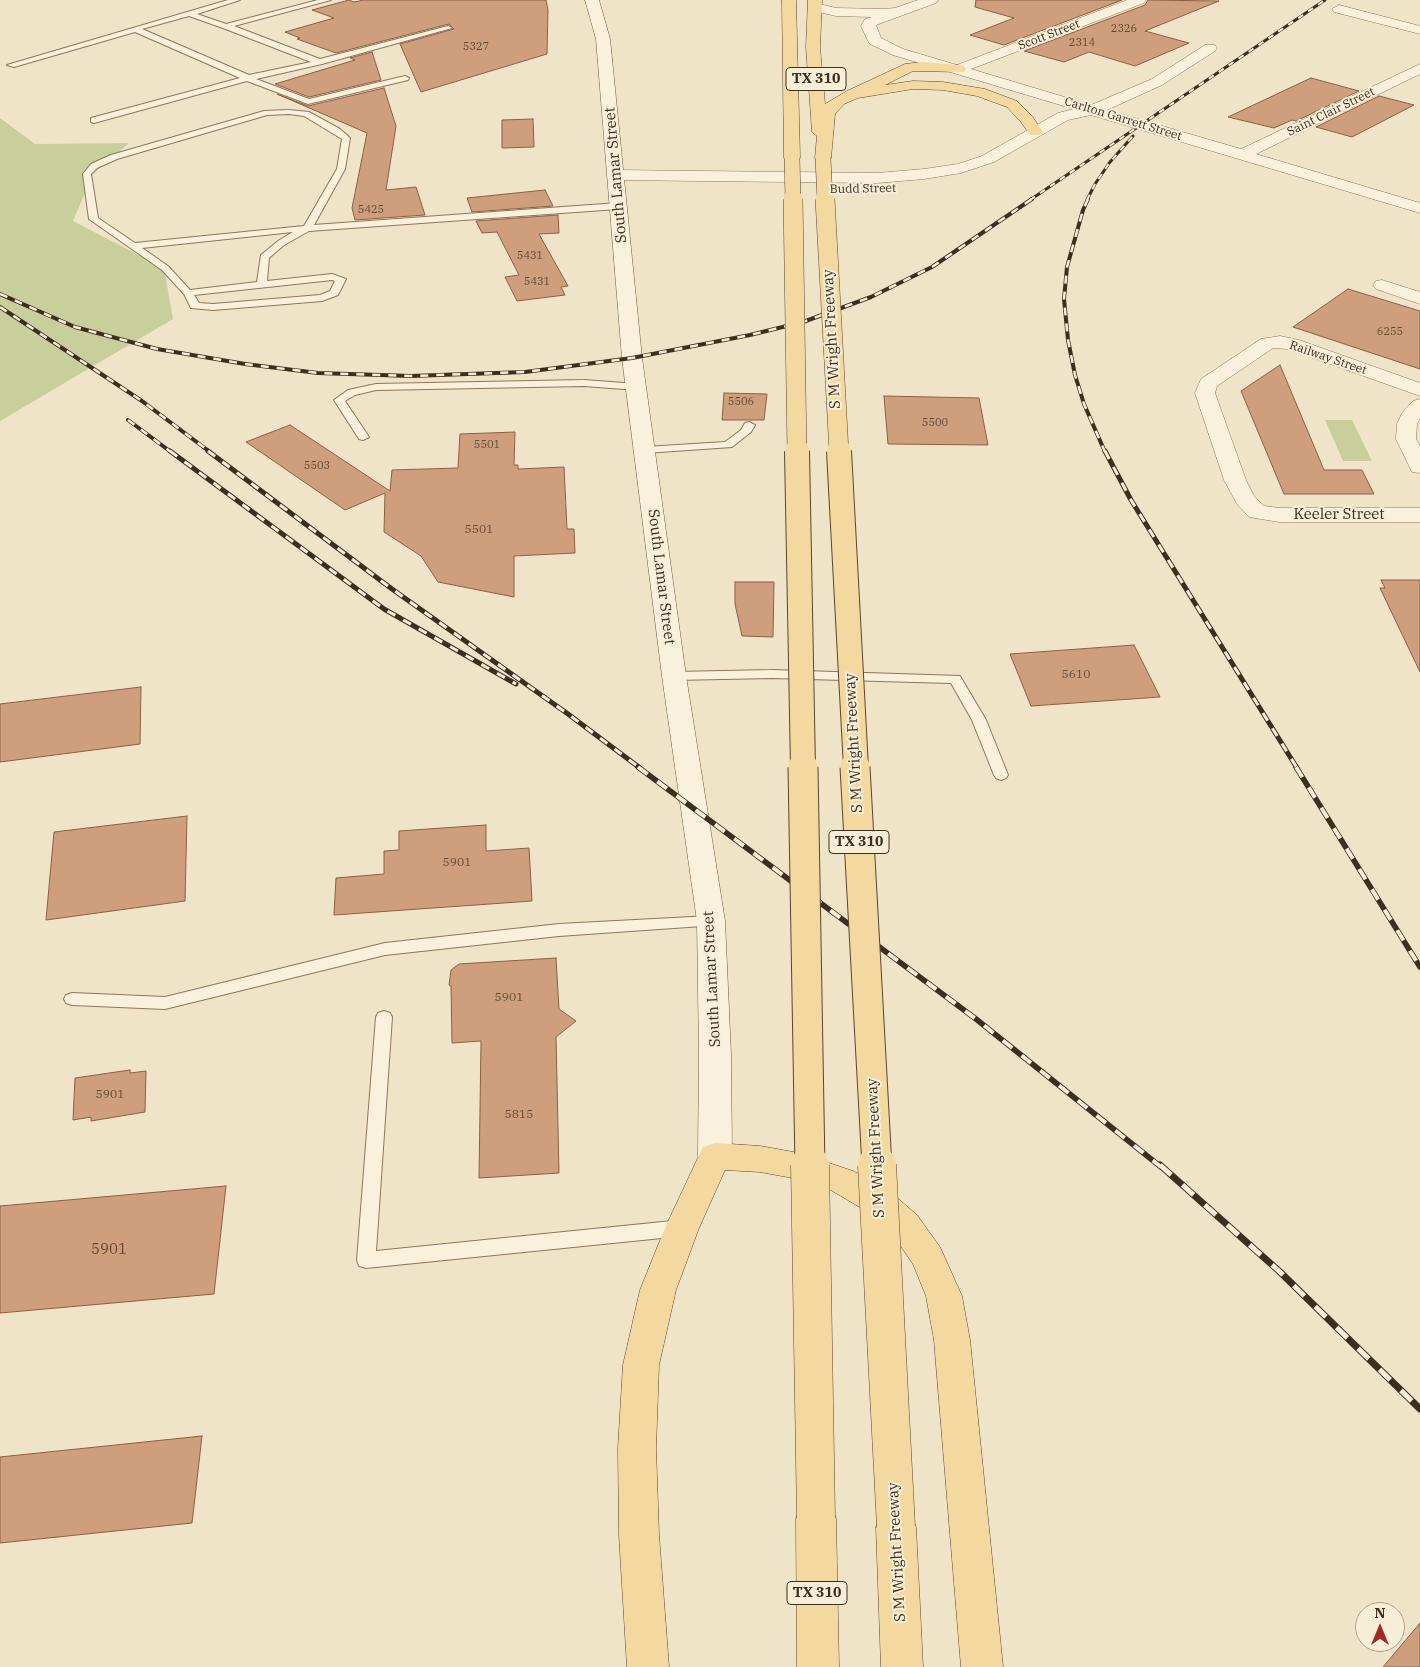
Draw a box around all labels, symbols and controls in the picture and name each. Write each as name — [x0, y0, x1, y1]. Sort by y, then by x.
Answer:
street label: Scott Street — [1016, 17, 1082, 53]
house number: 2326 — [1111, 22, 1137, 36]
house number: 2314 — [1069, 36, 1095, 50]
house number: 5327 — [463, 40, 489, 54]
road number: TX 310 — [786, 68, 846, 90]
street label: Saint Clair Street — [1285, 85, 1377, 139]
street label: Carlton Garrett Street — [1063, 94, 1183, 144]
street label: South Lamar Street — [601, 106, 631, 244]
street label: Budd Street — [830, 181, 896, 197]
house number: 5425 — [358, 203, 384, 217]
house number: 5431 — [517, 249, 543, 263]
street label: S M Wright Freeway — [819, 269, 845, 409]
house number: 5431 — [524, 275, 550, 289]
house number: 6255 — [1377, 325, 1403, 339]
street label: Railway Street — [1288, 338, 1368, 378]
house number: 5506 — [728, 395, 754, 409]
house number: 5500 — [922, 416, 948, 430]
house number: 5501 — [474, 438, 500, 452]
house number: 5503 — [304, 459, 330, 473]
street label: Keeler Street — [1293, 506, 1385, 524]
street label: South Lamar Street — [644, 508, 678, 646]
house number: 5501 — [465, 523, 493, 537]
house number: 5610 — [1062, 668, 1090, 682]
street label: S M Wright Freeway — [841, 673, 867, 813]
road number: TX 310 — [829, 830, 889, 854]
house number: 5901 — [443, 856, 471, 870]
street label: South Lamar Street — [699, 910, 725, 1048]
house number: 5901 — [495, 991, 523, 1005]
street label: S M Wright Freeway — [863, 1078, 889, 1218]
house number: 5901 — [96, 1088, 124, 1102]
house number: 5815 — [505, 1108, 533, 1122]
house number: 5901 — [91, 1241, 127, 1259]
street label: S M Wright Freeway — [884, 1482, 910, 1622]
road number: TX 310 — [787, 1582, 847, 1605]
north arrow — [1355, 1602, 1405, 1652]
text: N — [1374, 1604, 1386, 1622]

